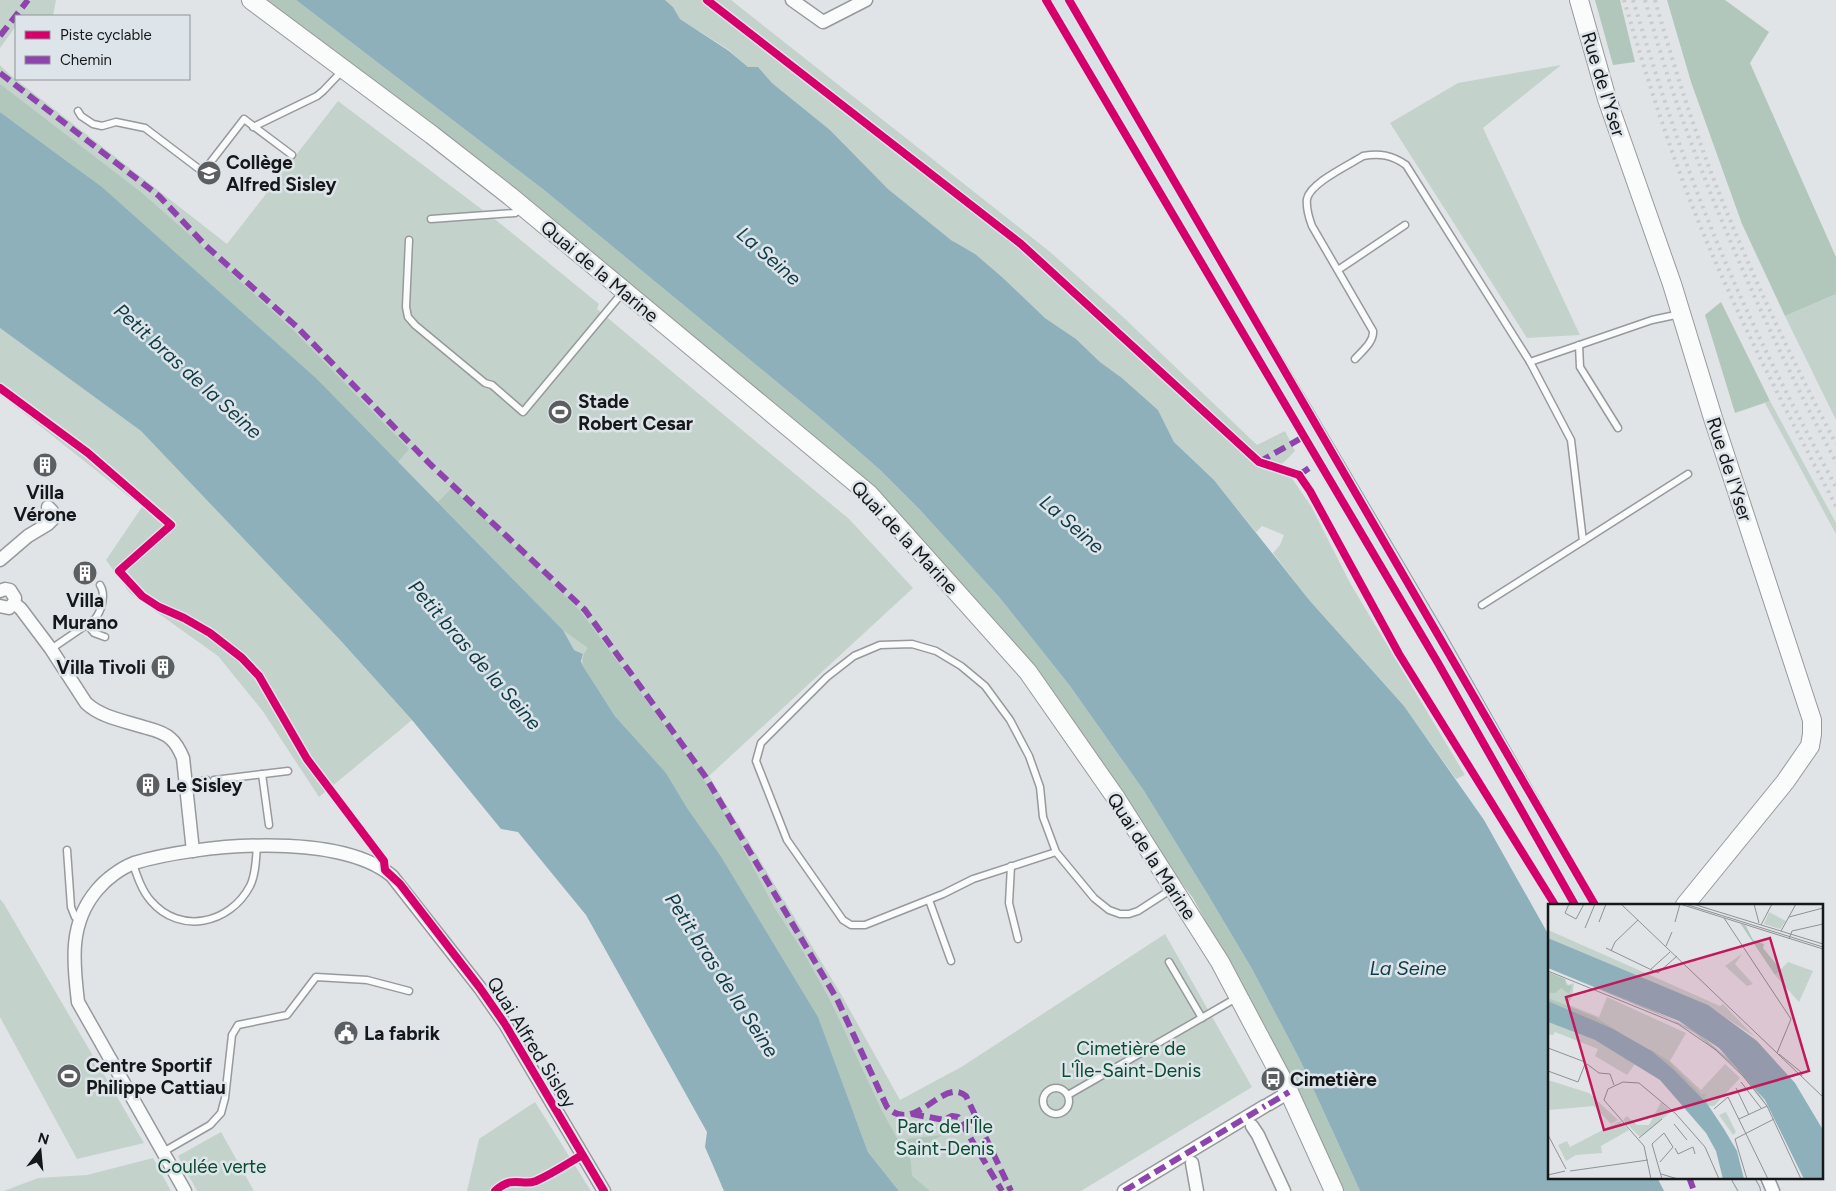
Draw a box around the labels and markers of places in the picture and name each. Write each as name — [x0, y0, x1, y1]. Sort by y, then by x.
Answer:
place label: Collège Alfred Sisley — [226, 151, 336, 196]
school or university icon: Collège Alfred Sisley — [196, 160, 222, 186]
place label: Stade Robert Cesar — [578, 390, 693, 435]
sports icon: Stade Robert Cesar — [547, 399, 573, 425]
building icon: Villa Vérone — [32, 452, 58, 478]
place label: Villa Vérone — [13, 481, 77, 526]
building icon: Villa Murano — [72, 560, 98, 586]
place label: Villa Murano — [52, 589, 118, 634]
building icon: Villa Tivoli — [150, 654, 176, 680]
place label: Villa Tivoli — [56, 656, 146, 679]
building icon: Le Sisley — [135, 772, 161, 798]
place label: Le Sisley — [166, 774, 242, 797]
public building icon: La fabrik — [333, 1020, 359, 1046]
place label: La fabrik — [364, 1022, 441, 1045]
place label: Centre Sportif Philippe Cattiau — [86, 1054, 226, 1099]
sports icon: Centre Sportif Philippe Cattiau — [56, 1063, 82, 1089]
bus stop icon: Cimetière — [1260, 1066, 1286, 1092]
place label: Cimetière — [1290, 1068, 1377, 1091]

